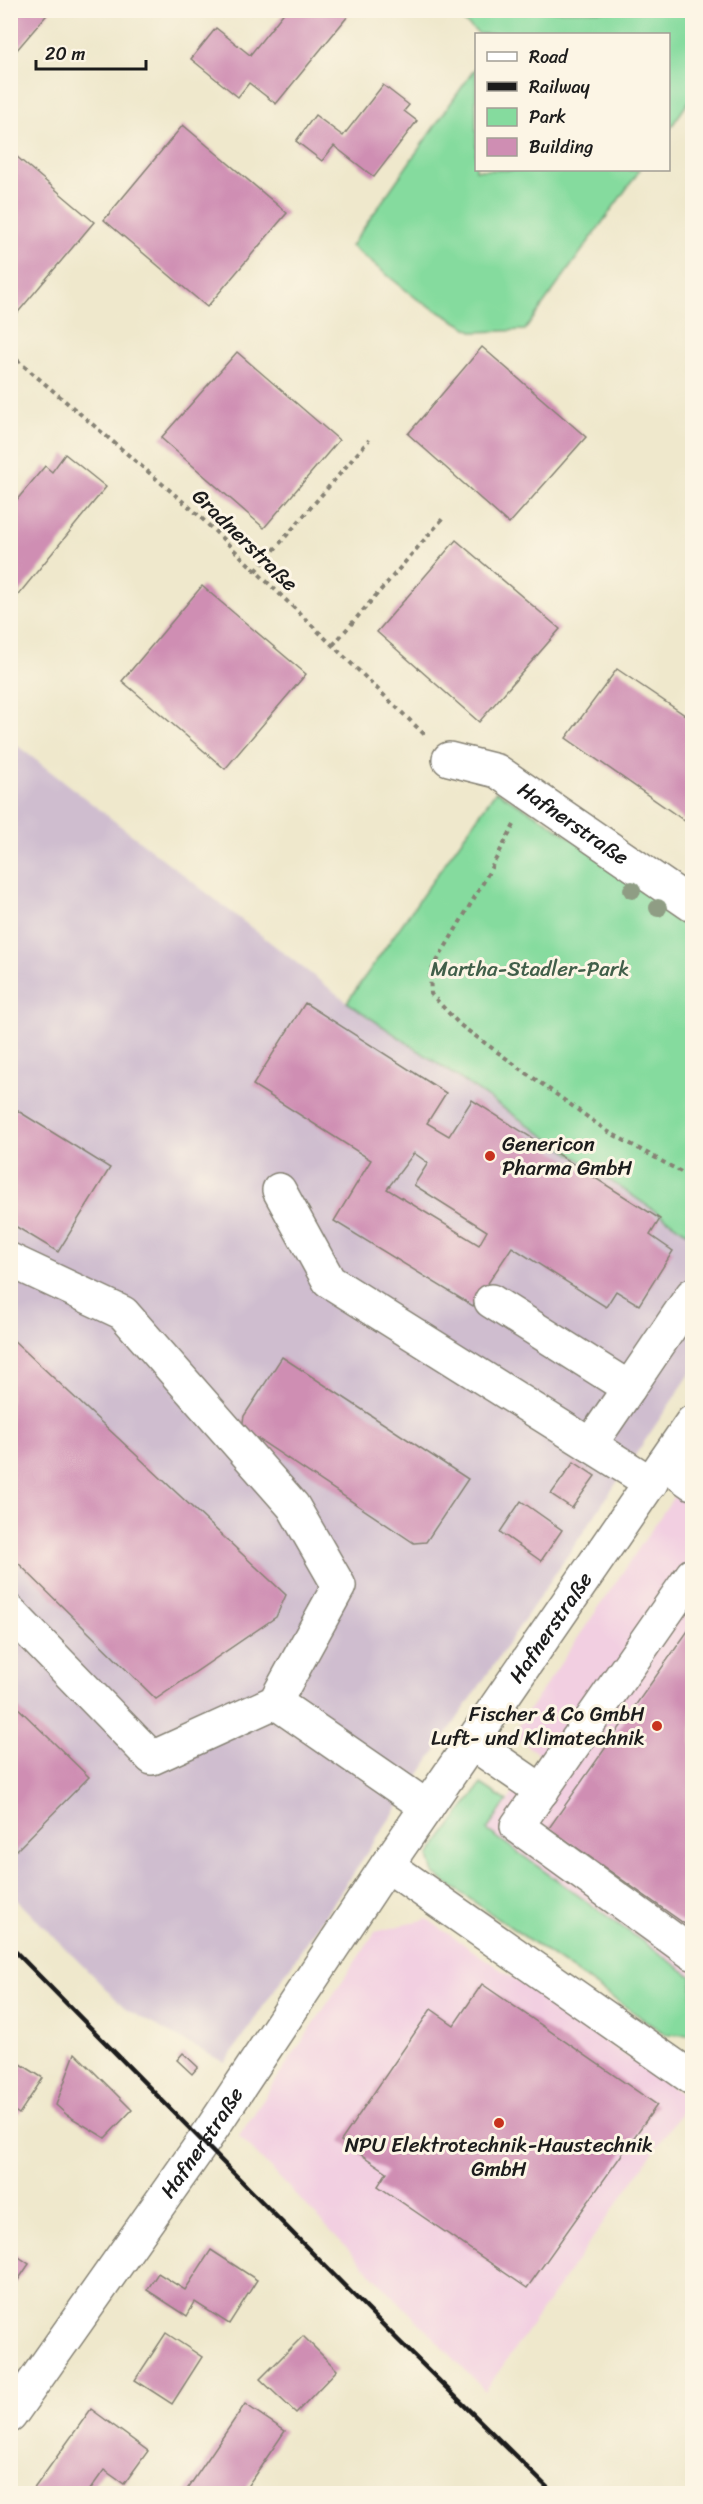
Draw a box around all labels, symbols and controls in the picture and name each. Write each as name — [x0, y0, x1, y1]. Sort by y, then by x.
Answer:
scale bar — [36, 33, 146, 71]
legend — [475, 33, 670, 171]
text: 20 m — [45, 38, 85, 70]
text: Road — [529, 41, 569, 73]
text: Railway — [529, 71, 591, 103]
text: Park — [529, 101, 566, 133]
text: Building — [529, 131, 593, 163]
street label: Gradnerstraße — [183, 479, 308, 601]
street label: Hafnerstraße — [509, 771, 637, 876]
park label: Martha-Stadler-Park — [431, 950, 629, 988]
place label: Genericon Pharma GmbH — [502, 1125, 632, 1187]
marker: Genericon Pharma GmbH — [483, 1149, 497, 1163]
street label: Hafnerstraße — [498, 1564, 603, 1691]
place label: Fischer & Co GmbH Luft- und Klimatechnik — [431, 1695, 645, 1757]
marker: Fischer & Co GmbH Luft- und Klimatechnik — [650, 1719, 664, 1733]
street label: Hafnerstraße — [150, 2079, 254, 2207]
marker: NPU Elektrotechnik-Haustechnik GmbH — [492, 2116, 506, 2130]
place label: NPU Elektrotechnik-Haustechnik GmbH — [345, 2126, 653, 2188]

